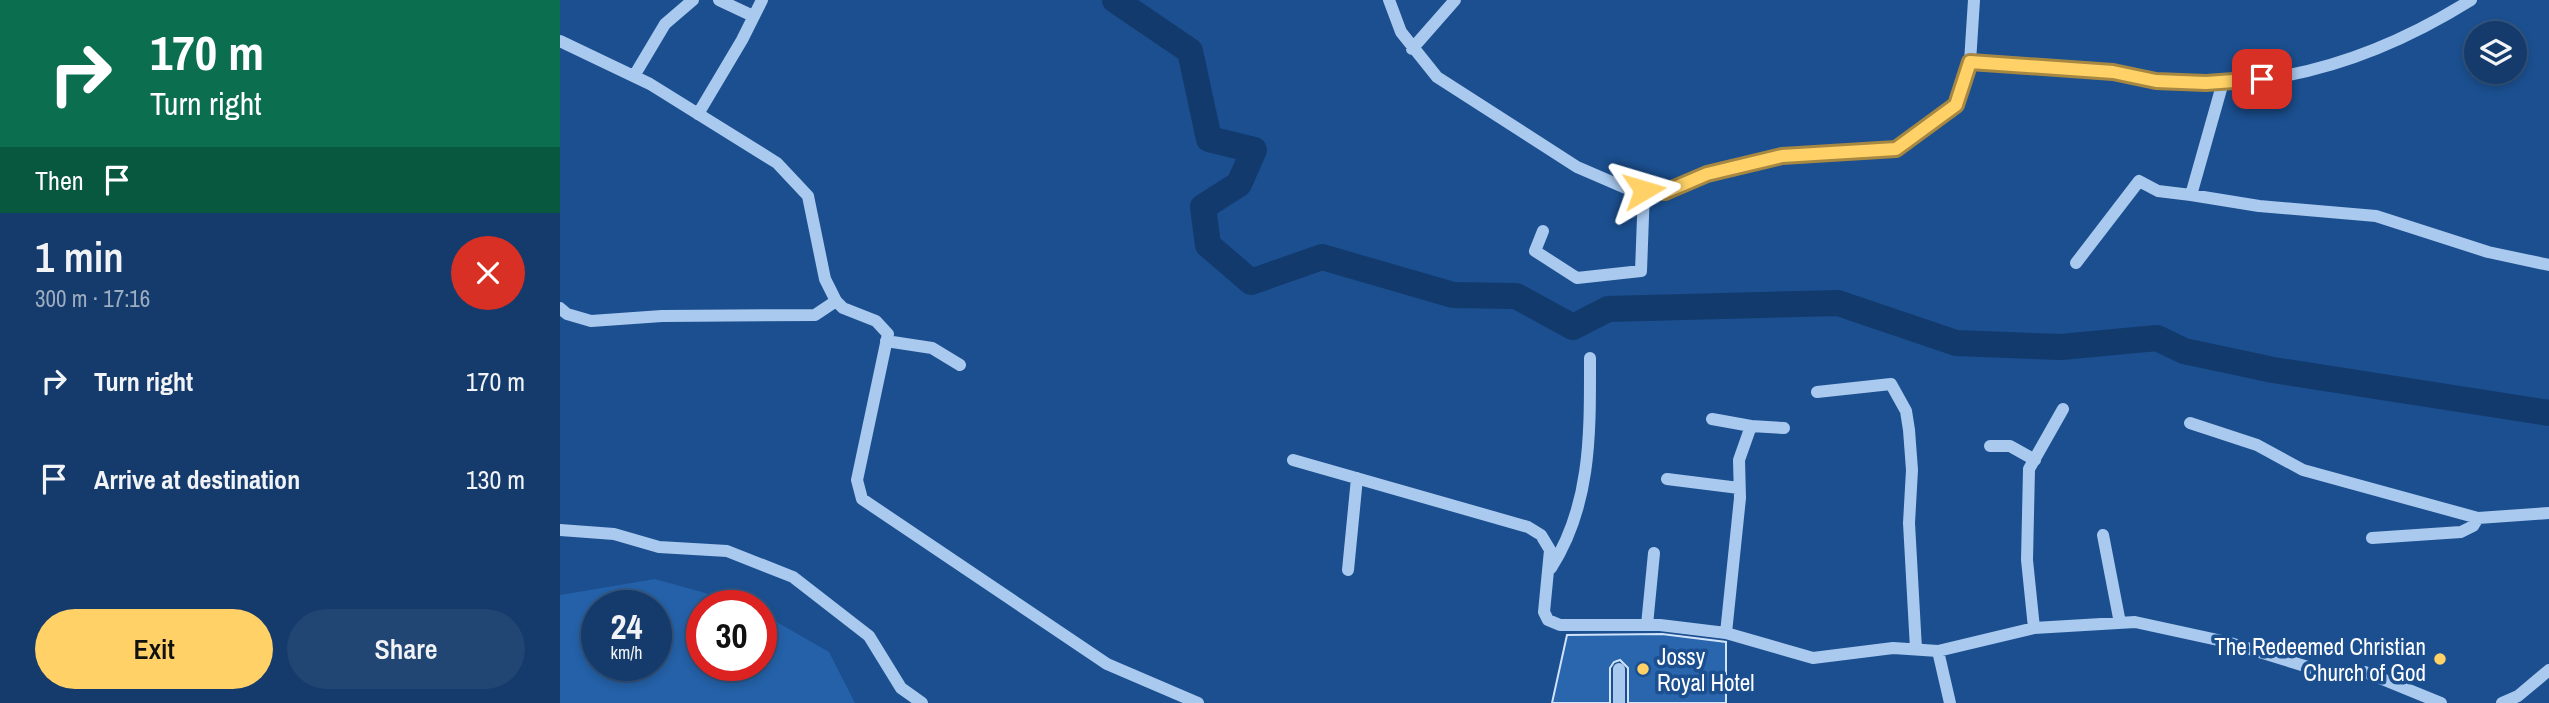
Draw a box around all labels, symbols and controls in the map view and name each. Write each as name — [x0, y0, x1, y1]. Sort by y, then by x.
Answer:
text: 170 m — [150, 19, 264, 85]
map controls — [2464, 21, 2527, 84]
button: layers — [2464, 21, 2527, 84]
icon: right — [35, 28, 126, 119]
pin — [2232, 49, 2292, 109]
icon: arrive — [2243, 60, 2281, 98]
text: Turn right — [150, 82, 262, 125]
position arrow — [1607, 153, 1681, 227]
icon: arrive — [98, 161, 136, 199]
text: Then — [35, 163, 84, 198]
text: 1 min — [35, 229, 124, 285]
button: close — [451, 236, 525, 310]
text: 300 m · 17:16 — [35, 283, 150, 314]
icon: right — [35, 362, 73, 400]
text: Turn right — [94, 364, 193, 399]
text: 170 m — [466, 364, 525, 399]
icon: arrive — [35, 460, 73, 498]
text: Arrive at destination — [94, 462, 300, 497]
text: 130 m — [466, 462, 525, 497]
speed limit sign: 30 — [686, 590, 777, 681]
text: 24 — [611, 603, 642, 650]
button: Exit — [35, 609, 273, 689]
button: Share — [287, 609, 525, 689]
place label: The Redeemed Christian Church of God — [2214, 631, 2426, 688]
text: km/h — [611, 640, 643, 665]
place label: Jossy Royal Hotel — [1657, 641, 1754, 698]
marker: The Redeemed Christian Church of God — [2432, 651, 2448, 667]
marker: Jossy Royal Hotel — [1635, 661, 1651, 677]

